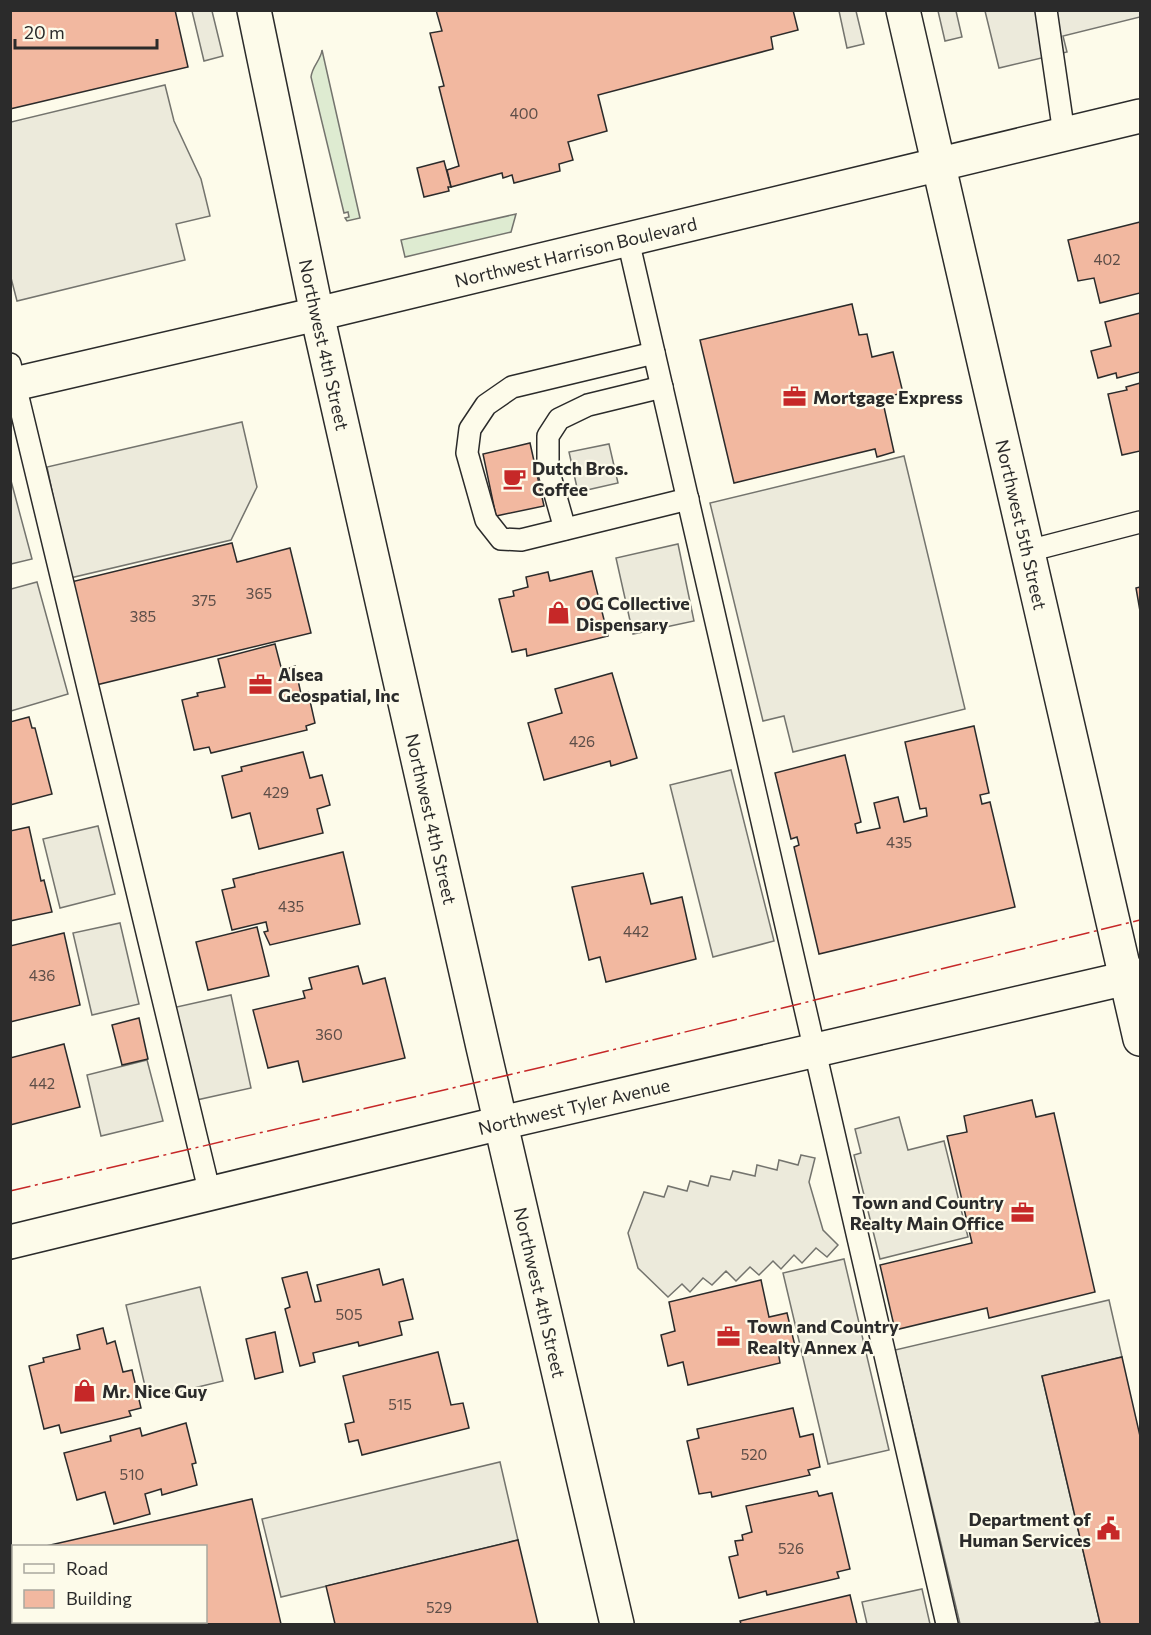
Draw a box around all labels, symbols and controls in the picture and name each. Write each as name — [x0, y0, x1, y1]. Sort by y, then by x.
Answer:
scale bar — [15, 12, 158, 50]
text: 20 m — [24, 21, 65, 43]
house number: 400 — [510, 104, 538, 122]
street label: Northwest Harrison Boulevard — [452, 212, 699, 292]
house number: 402 — [1093, 250, 1121, 268]
street label: Northwest 4th Street — [295, 257, 354, 432]
office icon: Mortgage Express — [782, 384, 808, 410]
place label: Mortgage Express — [813, 386, 963, 408]
street label: Northwest 5th Street — [991, 437, 1052, 612]
place label: Dutch Bros. Coffee — [532, 457, 629, 500]
cafe icon: Dutch Bros. Coffee — [501, 465, 527, 491]
house number: 365 — [246, 584, 272, 602]
house number: 375 — [192, 591, 217, 609]
place label: OG Collective Dispensary — [576, 592, 690, 635]
shop icon: OG Collective Dispensary — [545, 600, 571, 626]
house number: 385 — [130, 607, 156, 625]
place label: Alsea Geospatial, Inc — [278, 663, 400, 706]
office icon: Alsea Geospatial, Inc — [247, 671, 273, 697]
street label: Northwest 4th Street — [401, 731, 461, 906]
house number: 426 — [569, 732, 595, 750]
house number: 429 — [263, 783, 289, 801]
house number: 435 — [886, 833, 912, 851]
house number: 435 — [278, 897, 304, 915]
house number: 442 — [623, 922, 649, 940]
house number: 436 — [29, 966, 55, 984]
house number: 360 — [315, 1025, 343, 1043]
street label: Northwest Tyler Avenue — [476, 1073, 672, 1139]
house number: 442 — [29, 1074, 55, 1092]
place label: Town and Country Realty Main Office — [850, 1191, 1004, 1234]
office icon: Town and Country Realty Main Office — [1009, 1199, 1035, 1225]
street label: Northwest 4th Street — [510, 1205, 570, 1380]
house number: 505 — [335, 1305, 363, 1323]
place label: Town and Country Realty Annex A — [747, 1315, 899, 1358]
office icon: Town and Country Realty Annex A — [716, 1323, 742, 1349]
shop icon: Mr. Nice Guy — [71, 1378, 97, 1404]
place label: Mr. Nice Guy — [102, 1380, 208, 1402]
house number: 515 — [388, 1395, 412, 1413]
house number: 520 — [741, 1445, 767, 1463]
house number: 510 — [120, 1465, 144, 1483]
place label: Department of Human Services — [959, 1508, 1092, 1551]
public building icon: Department of Human Services — [1096, 1516, 1122, 1542]
house number: 526 — [778, 1539, 804, 1557]
legend — [12, 1545, 207, 1623]
text: Road — [66, 1557, 108, 1579]
text: Building — [66, 1587, 132, 1609]
house number: 529 — [426, 1598, 452, 1616]

